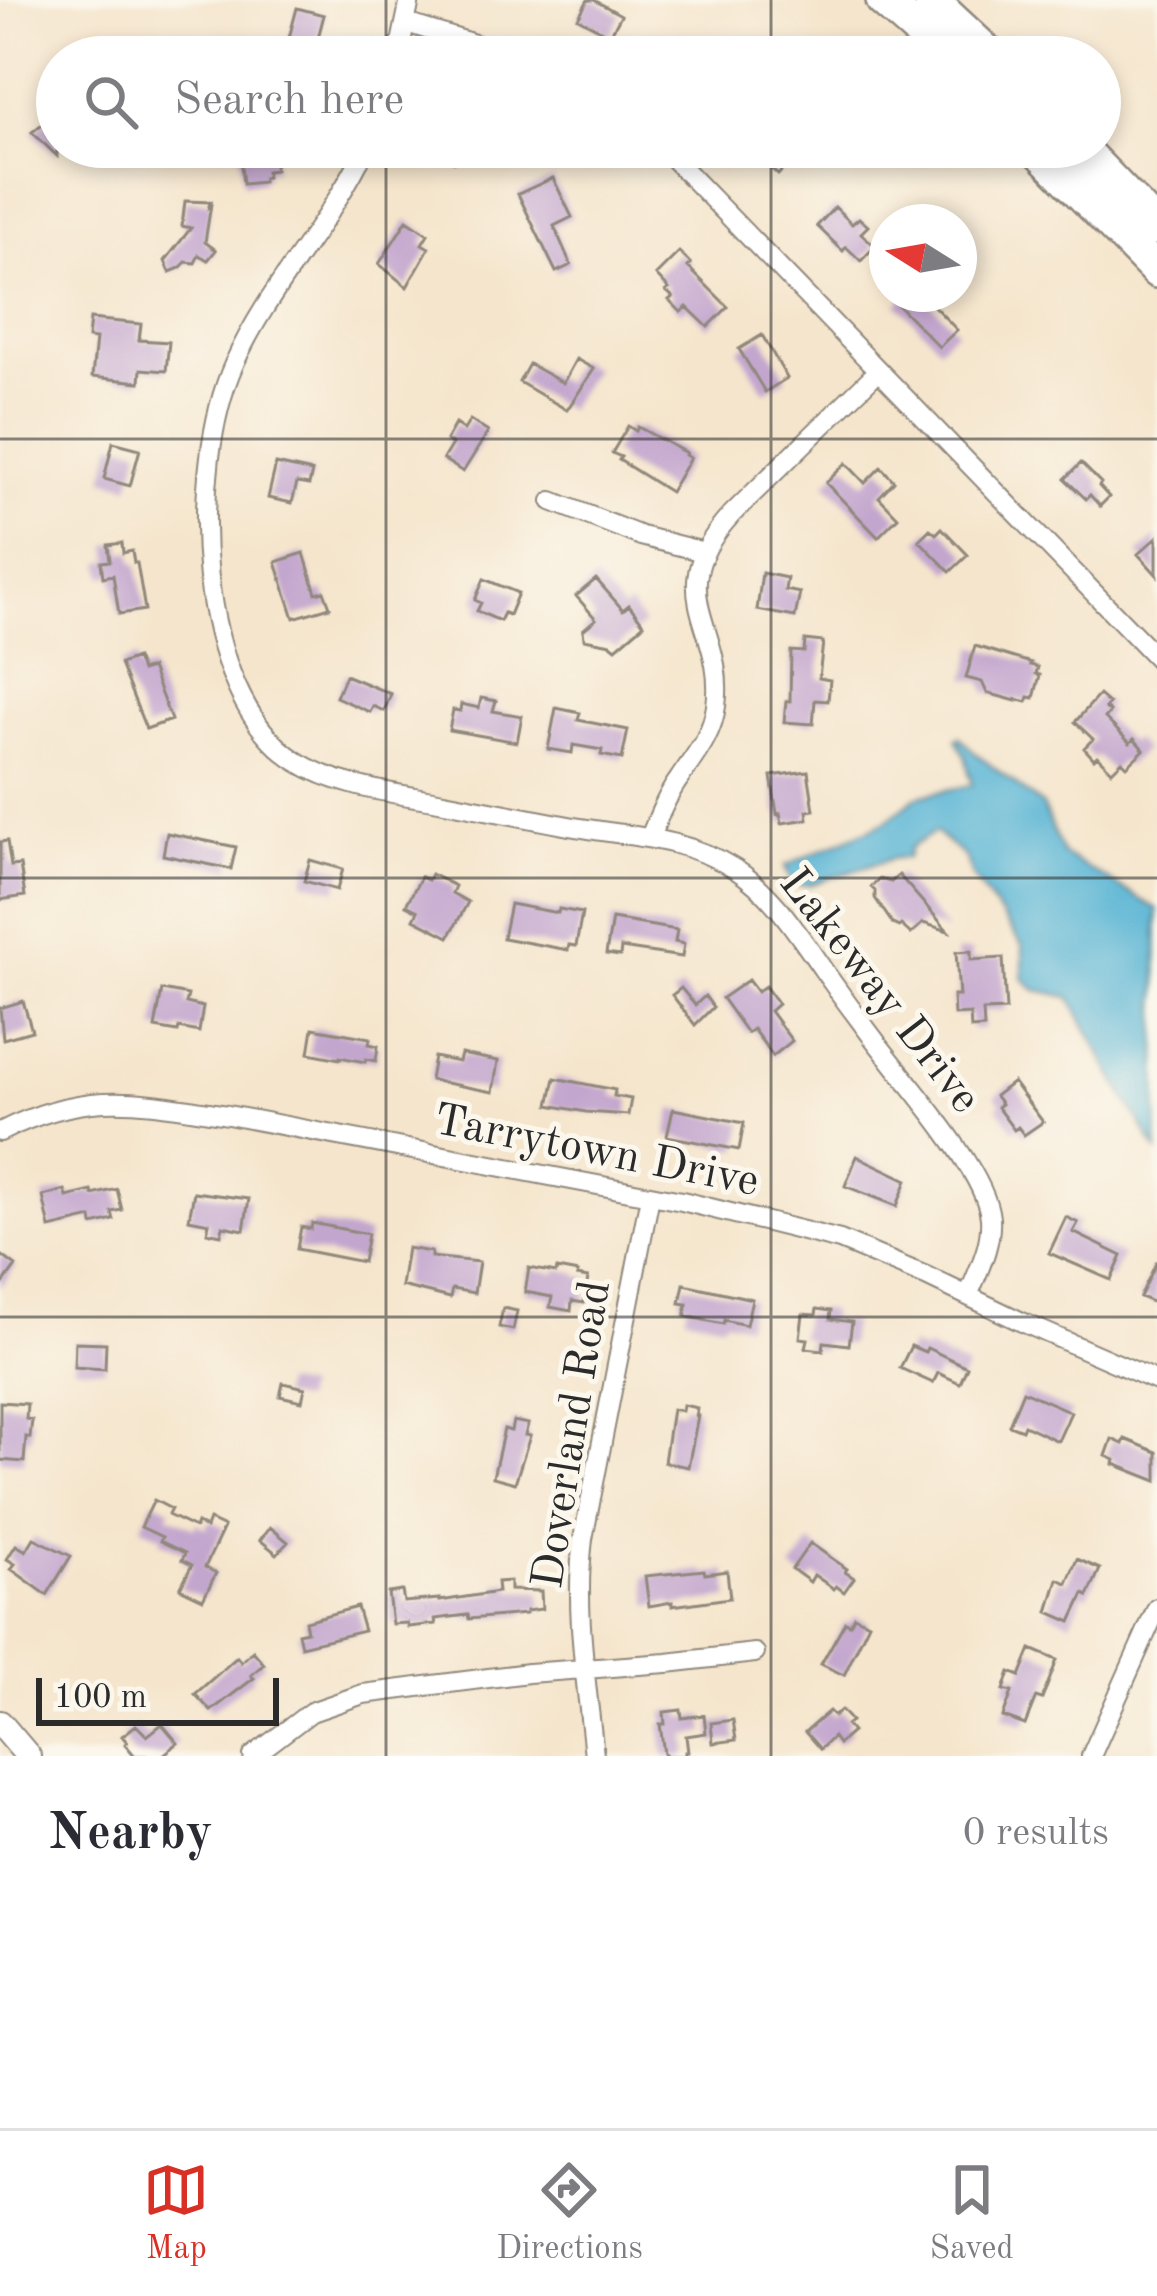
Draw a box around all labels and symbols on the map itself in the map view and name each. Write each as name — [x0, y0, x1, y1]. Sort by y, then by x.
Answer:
north arrow — [869, 204, 977, 312]
street label: Lakeway Drive — [770, 861, 987, 1122]
street label: Tarrytown Drive — [430, 1099, 762, 1206]
street label: Doverland Road — [527, 1277, 620, 1592]
scale bar — [36, 1672, 279, 1725]

